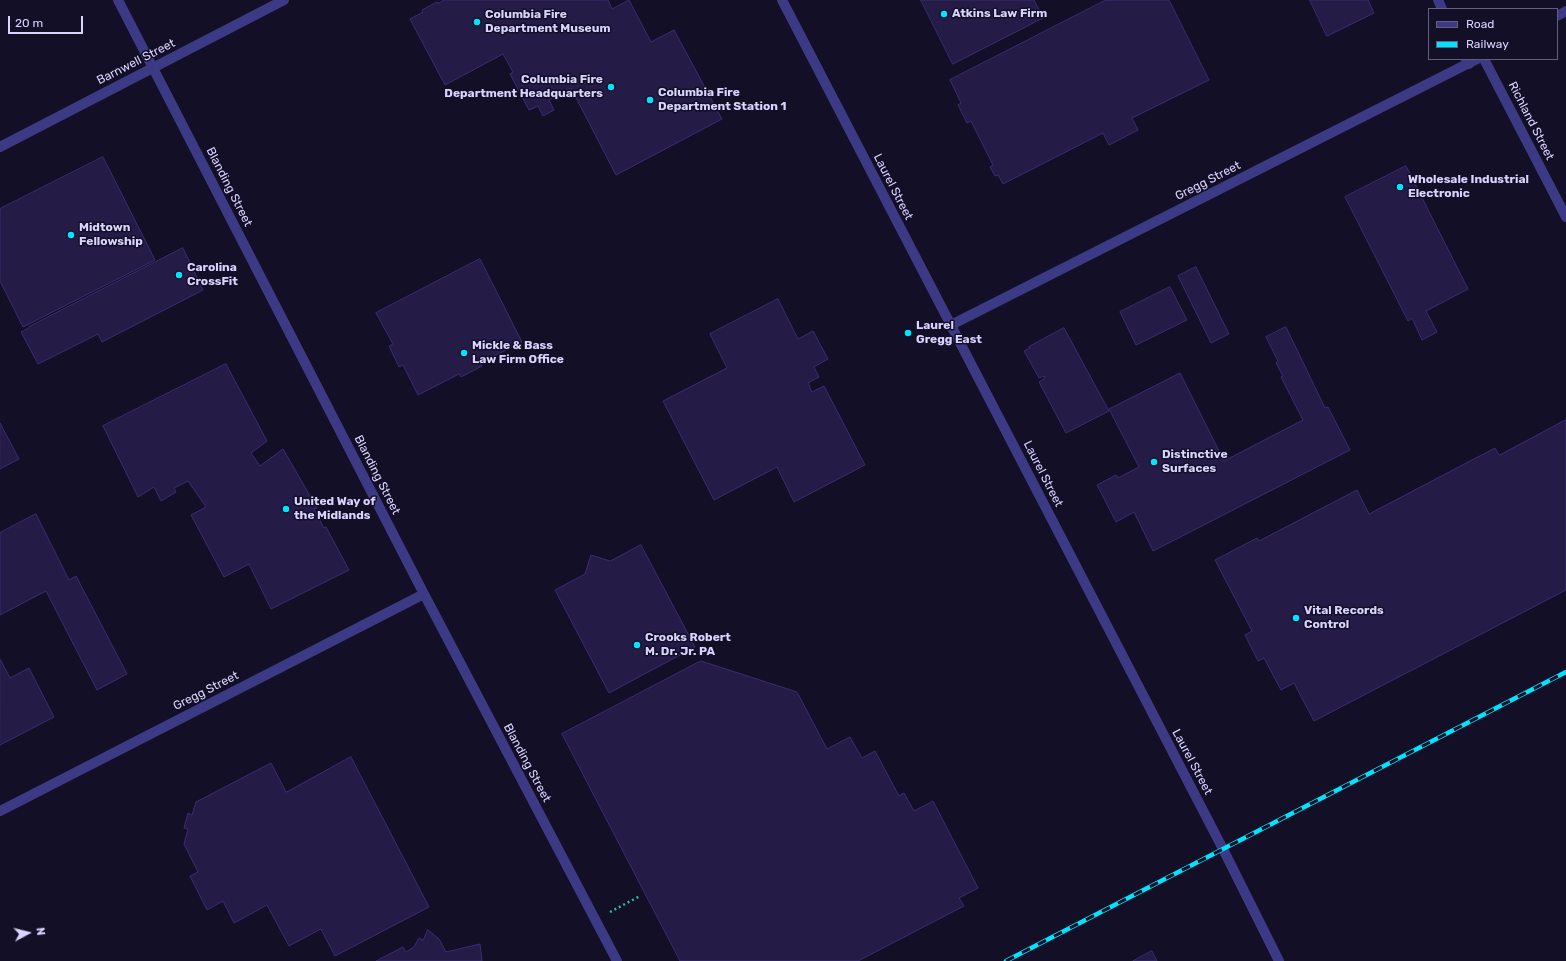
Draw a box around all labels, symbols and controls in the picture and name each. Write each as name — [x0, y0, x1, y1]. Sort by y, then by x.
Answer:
place label: Atkins Law Firm — [952, 7, 1047, 21]
scale bar — [10, 8, 85, 34]
place label: Columbia Fire Department Museum — [485, 8, 610, 36]
legend — [1428, 8, 1558, 60]
marker: Atkins Law Firm — [939, 9, 949, 19]
text: 20 m — [15, 16, 43, 30]
marker: Columbia Fire Department Museum — [472, 17, 482, 27]
text: Road — [1466, 17, 1494, 31]
street label: Barnwell Street — [94, 36, 178, 88]
text: Railway — [1466, 37, 1509, 51]
place label: Columbia Fire Department Headquarters — [444, 73, 603, 101]
street label: Richland Street — [1505, 79, 1557, 163]
marker: Columbia Fire Department Headquarters — [606, 82, 616, 92]
place label: Columbia Fire Department Station 1 — [658, 86, 787, 114]
marker: Columbia Fire Department Station 1 — [645, 95, 655, 105]
street label: Blanding Street — [203, 145, 255, 229]
street label: Laurel Street — [870, 152, 916, 222]
street label: Gregg Street — [1173, 158, 1243, 204]
place label: Wholesale Industrial Electronic — [1408, 173, 1529, 201]
marker: Wholesale Industrial Electronic — [1395, 182, 1405, 192]
place label: Midtown Fellowship — [79, 221, 143, 249]
marker: Midtown Fellowship — [66, 230, 76, 240]
place label: Carolina CrossFit — [187, 261, 238, 289]
marker: Carolina CrossFit — [174, 270, 184, 280]
place label: Laurel Gregg East — [916, 319, 982, 347]
marker: Laurel Gregg East — [903, 328, 913, 338]
place label: Mickle & Bass Law Firm Office — [472, 339, 564, 367]
marker: Mickle & Bass Law Firm Office — [459, 348, 469, 358]
street label: Blanding Street — [351, 433, 403, 517]
street label: Laurel Street — [1020, 439, 1066, 509]
place label: Distinctive Surfaces — [1162, 448, 1228, 476]
marker: Distinctive Surfaces — [1149, 457, 1159, 467]
place label: United Way of the Midlands — [294, 495, 376, 523]
marker: United Way of the Midlands — [281, 504, 291, 514]
place label: Vital Records Control — [1304, 604, 1384, 632]
marker: Vital Records Control — [1291, 613, 1301, 623]
place label: Crooks Robert M. Dr. Jr. PA — [645, 631, 731, 659]
marker: Crooks Robert M. Dr. Jr. PA — [632, 640, 642, 650]
street label: Gregg Street — [171, 668, 241, 714]
street label: Blanding Street — [500, 721, 554, 805]
street label: Laurel Street — [1169, 727, 1215, 797]
north arrow — [8, 913, 48, 953]
text: N — [33, 927, 47, 936]

